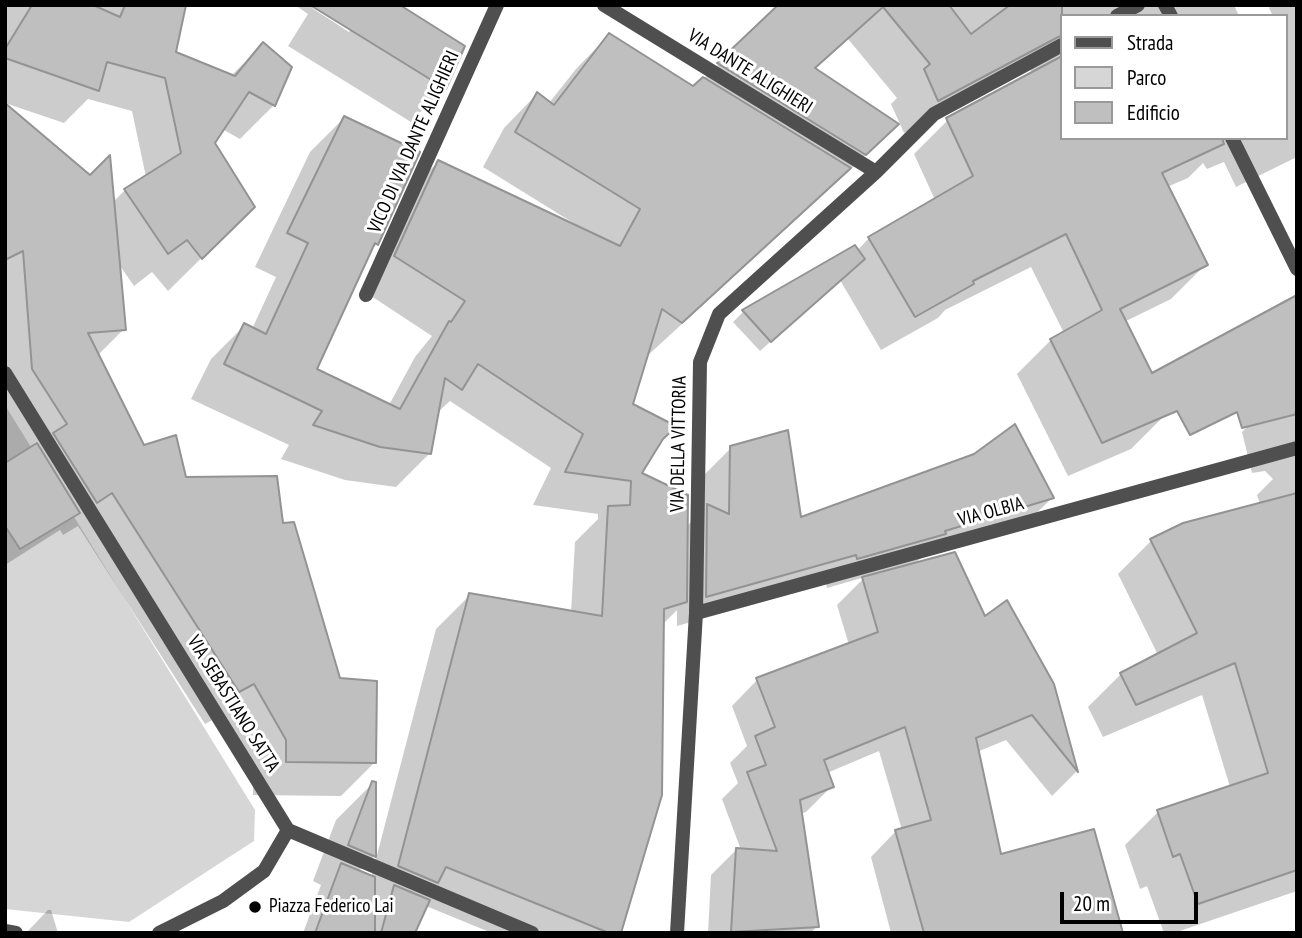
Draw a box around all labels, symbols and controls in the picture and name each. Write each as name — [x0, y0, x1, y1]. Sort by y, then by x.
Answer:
legend — [1060, 14, 1288, 140]
street label: VIA DANTE ALIGHIERI — [683, 25, 817, 119]
text: Strada — [1127, 29, 1173, 56]
street label: VICO DI VIA DANTE ALIGHIERI — [364, 47, 464, 237]
text: Parco — [1127, 64, 1166, 91]
text: Edificio — [1127, 99, 1180, 126]
street label: VIA DELLA VITTORIA — [666, 376, 692, 512]
street label: VIA OLBIA — [956, 492, 1026, 532]
street label: VIA SEBASTIANO SATTA — [182, 632, 284, 776]
scale bar — [1064, 878, 1202, 922]
text: 20 m — [1073, 890, 1110, 917]
place label: Piazza Federico Lai — [269, 896, 394, 918]
marker: Piazza Federico Lai — [247, 899, 263, 915]

